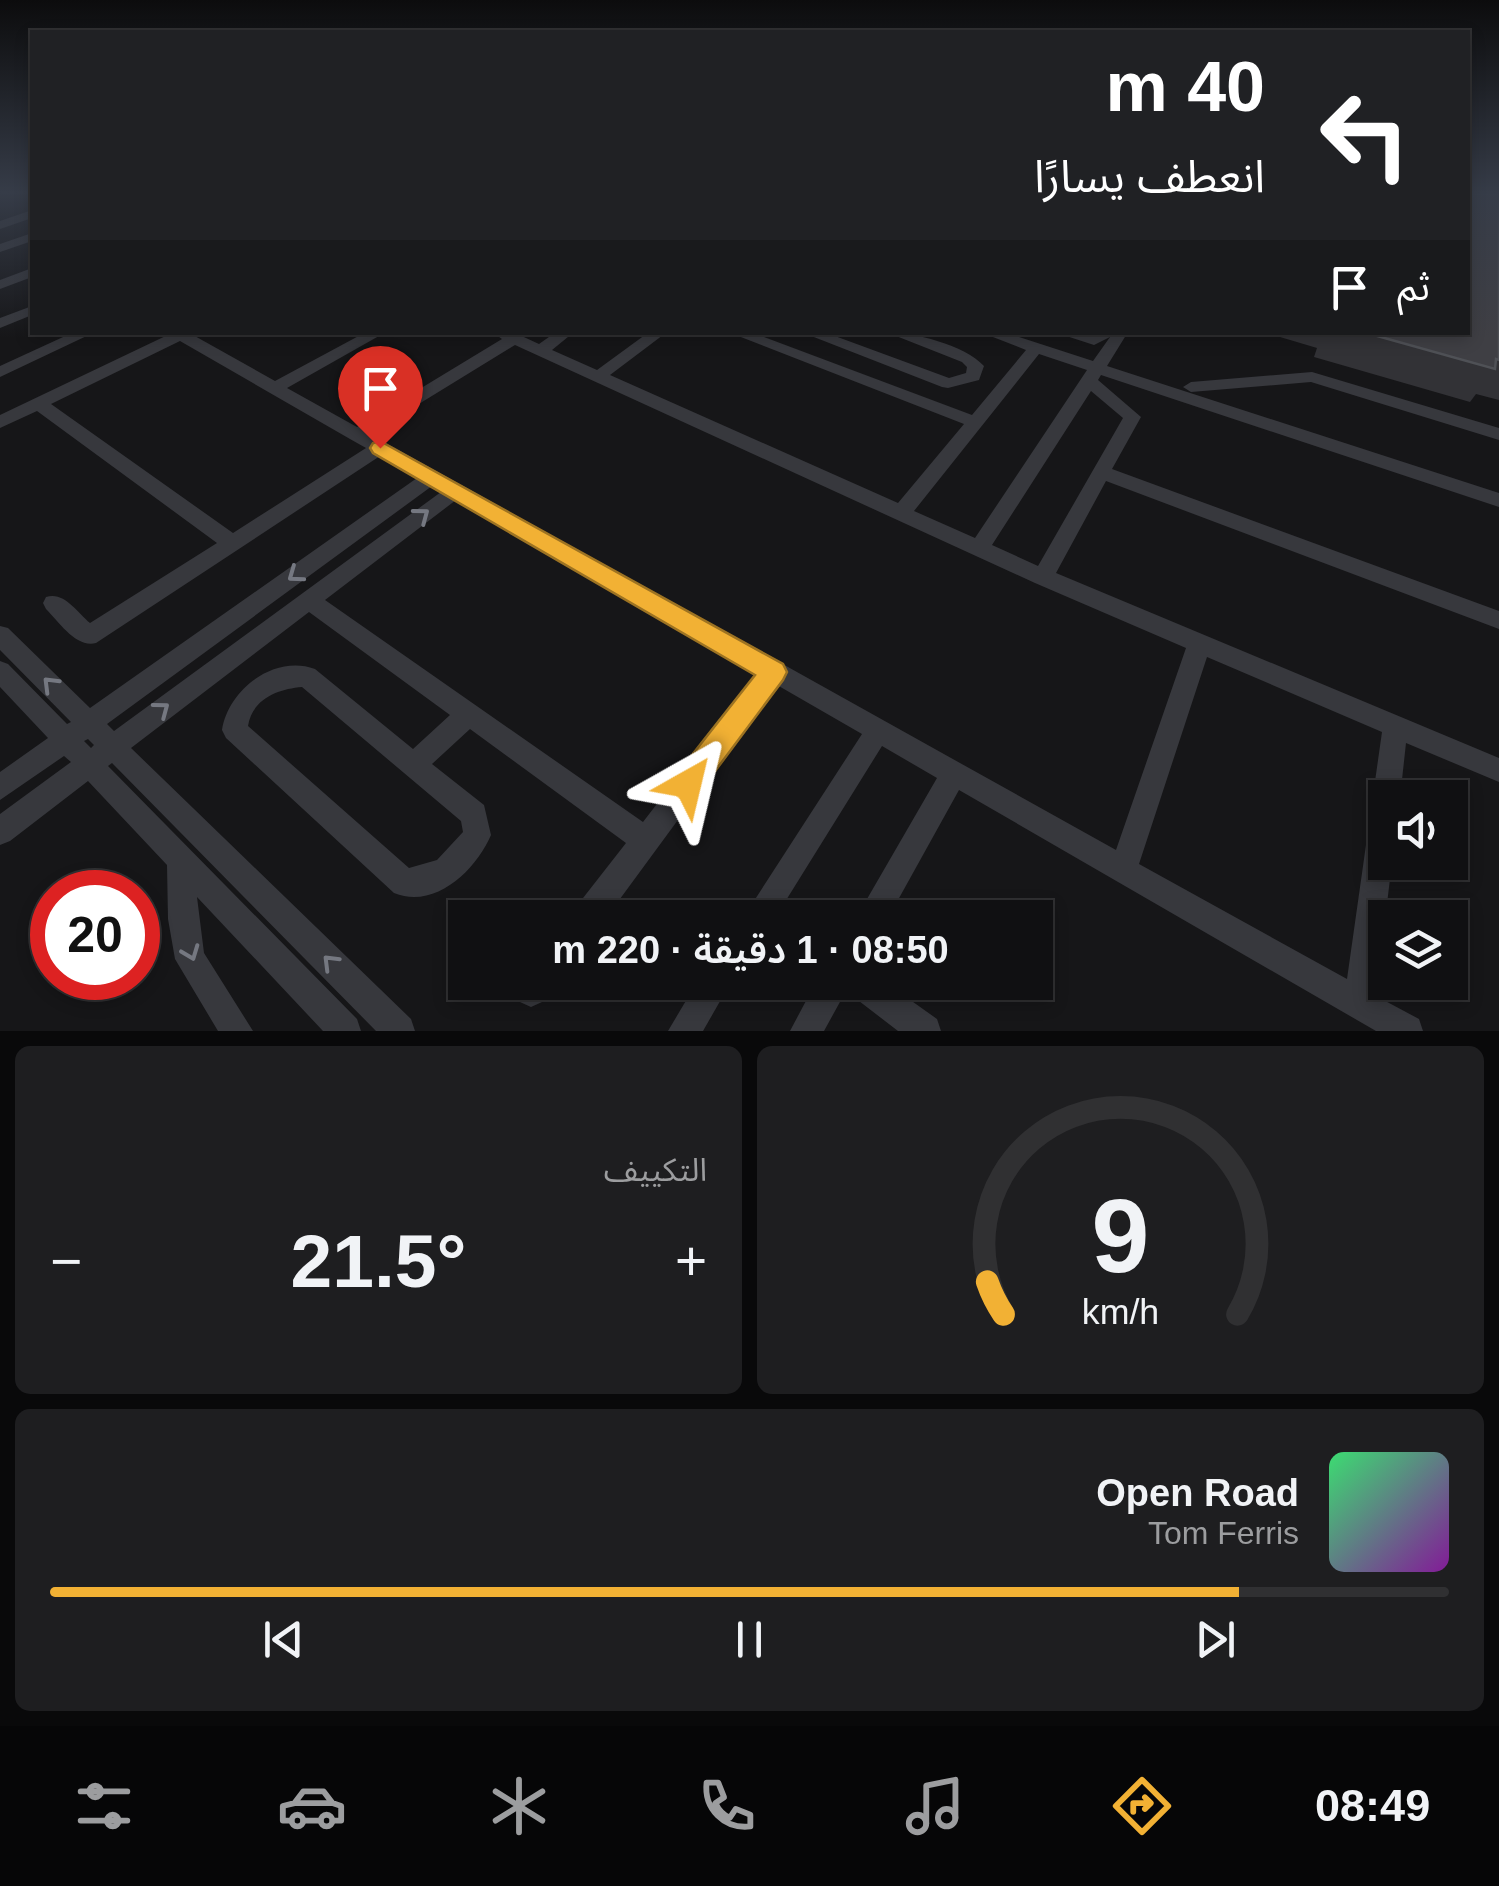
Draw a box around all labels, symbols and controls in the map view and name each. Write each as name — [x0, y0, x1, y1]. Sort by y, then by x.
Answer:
text: 40 m — [1105, 48, 1265, 126]
icon: left — [1300, 70, 1430, 200]
text: انعطف يسارًا — [1034, 151, 1265, 202]
icon: arrive — [1322, 260, 1377, 315]
text: ثم — [1397, 266, 1430, 308]
pin — [338, 346, 423, 449]
icon: arrive — [353, 361, 408, 416]
one-way arrow — [411, 509, 429, 526]
one-way arrow — [288, 563, 306, 581]
one-way arrow — [43, 678, 61, 696]
one-way arrow — [151, 704, 169, 721]
position arrow — [636, 732, 740, 836]
map controls — [1368, 780, 1468, 1000]
button: sound — [1368, 780, 1468, 880]
speed limit sign: 20 — [30, 870, 160, 1000]
button: layers — [1368, 900, 1468, 1000]
text: 08:50 · 1 دقيقة · 220 m — [552, 929, 949, 971]
one-way arrow — [179, 944, 200, 961]
one-way arrow — [324, 955, 342, 973]
text: التكييف — [604, 1152, 707, 1188]
text: 9 — [1092, 1178, 1149, 1294]
text: 21.5° — [291, 1219, 466, 1303]
text: − — [50, 1230, 82, 1292]
text: + — [675, 1230, 707, 1292]
text: km/h — [1082, 1292, 1159, 1332]
text: Open Road — [1096, 1472, 1299, 1514]
text: Tom Ferris — [1148, 1515, 1299, 1551]
icon: previous — [256, 1612, 311, 1667]
icon: pause — [722, 1612, 777, 1667]
icon: next — [1188, 1612, 1243, 1667]
icon: filters — [69, 1771, 139, 1841]
icon: car — [277, 1771, 347, 1841]
icon: climate — [484, 1771, 554, 1841]
icon: phone — [692, 1771, 762, 1841]
icon: music — [900, 1771, 970, 1841]
icon: directions — [1107, 1771, 1177, 1841]
text: 08:49 — [1315, 1780, 1430, 1831]

